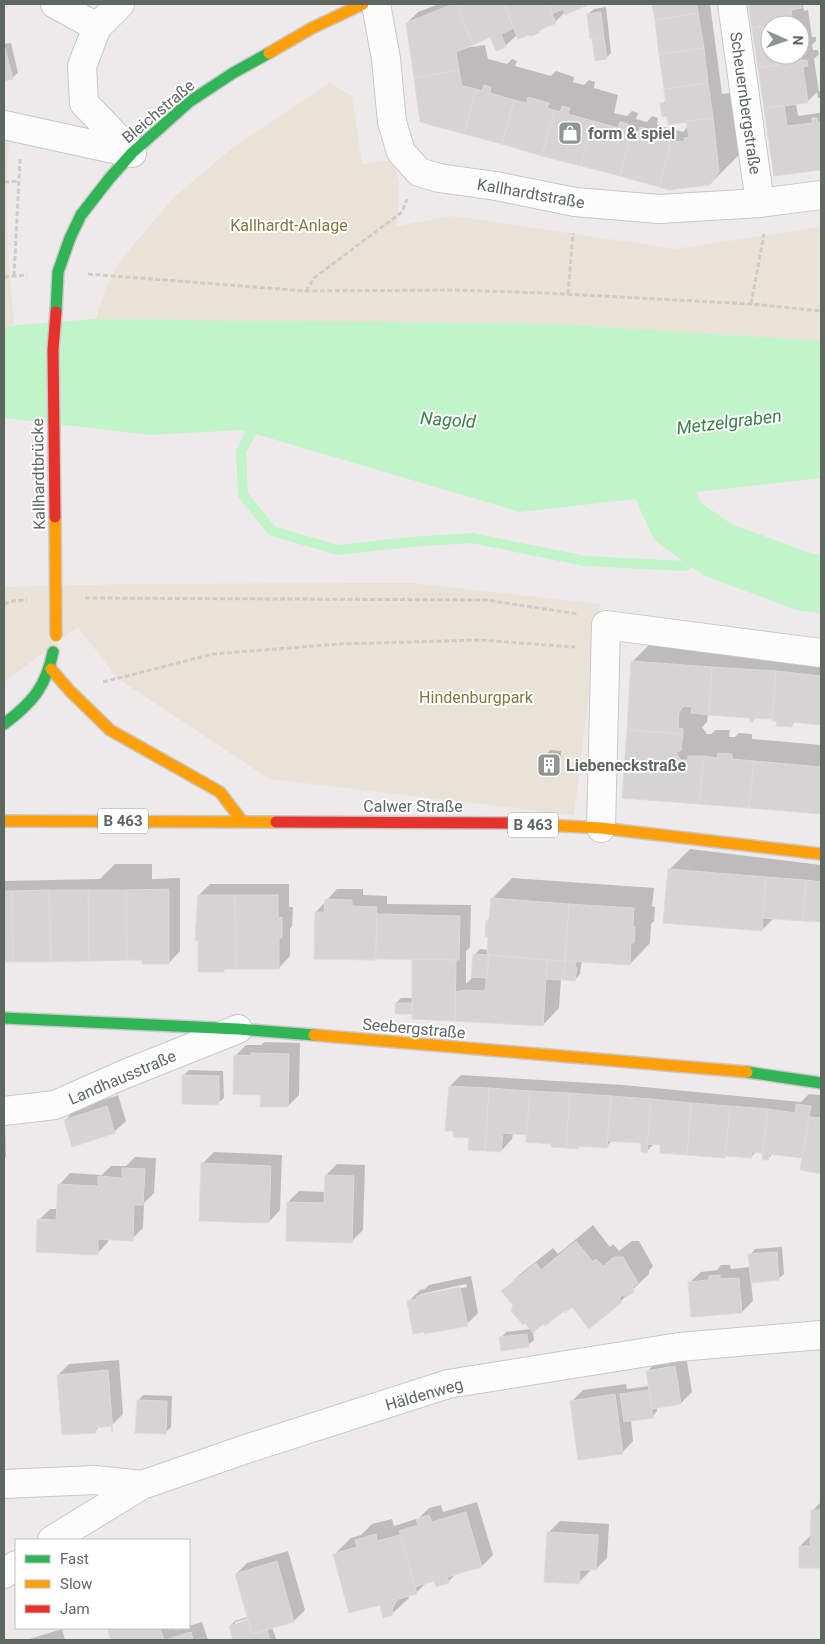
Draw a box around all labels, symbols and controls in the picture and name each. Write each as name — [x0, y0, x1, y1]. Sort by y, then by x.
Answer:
north arrow — [760, 15, 810, 65]
street label: Scheuernbergstraße — [726, 31, 765, 176]
text: N — [790, 35, 806, 46]
street label: Bleichstraße — [118, 76, 198, 147]
shop icon: form & spiel — [557, 120, 583, 146]
place label: form & spiel — [588, 124, 675, 143]
street label: Kallhardtstraße — [476, 175, 586, 212]
park label: Kallhardt-Anlage — [230, 216, 348, 235]
water label: Metzelgraben — [675, 405, 783, 438]
water label: Nagold — [419, 407, 478, 432]
street label: Kallhardtbrücke — [28, 418, 49, 530]
park label: Hindenburgpark — [419, 688, 534, 707]
building icon: Liebeneckstraße — [536, 752, 562, 778]
place label: Liebeneckstraße — [566, 756, 687, 775]
street label: Calwer Straße — [363, 797, 463, 816]
road number: B 463 — [98, 808, 148, 834]
road number: B 463 — [508, 812, 558, 838]
street label: Seebergstraße — [362, 1015, 466, 1042]
street label: Landhausstraße — [66, 1046, 179, 1109]
street label: Häldenweg — [383, 1374, 465, 1415]
legend — [15, 1539, 190, 1629]
text: Fast — [60, 1550, 89, 1568]
text: Slow — [60, 1575, 92, 1593]
text: Jam — [60, 1600, 90, 1618]

